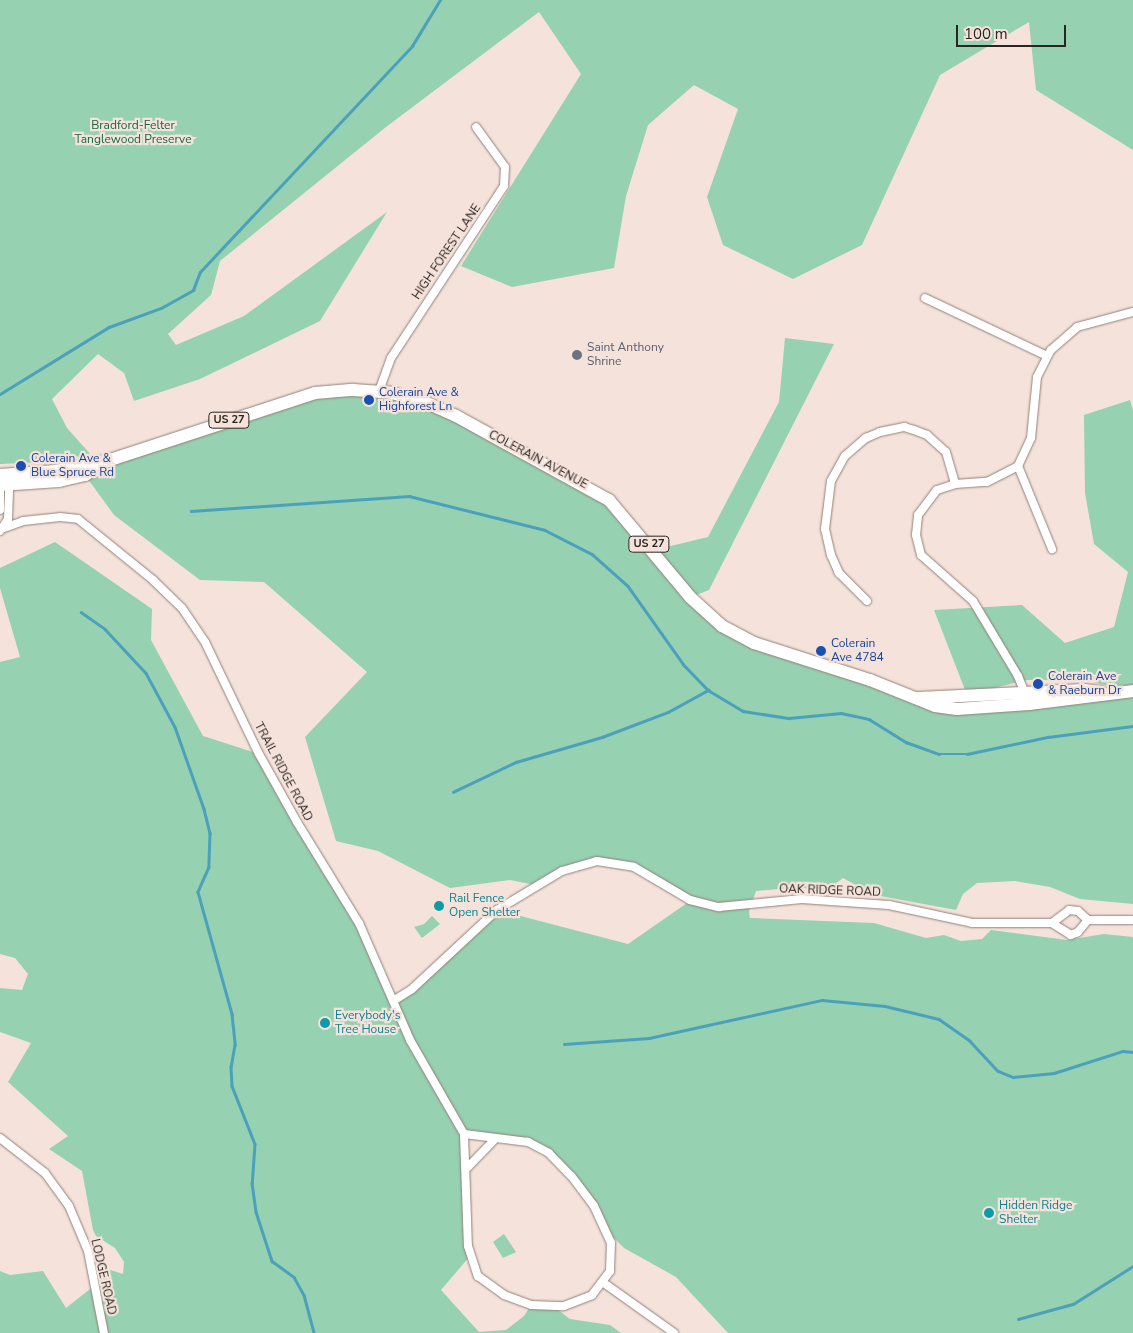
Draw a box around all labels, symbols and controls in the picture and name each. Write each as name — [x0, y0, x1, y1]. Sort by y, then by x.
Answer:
scale bar — [958, 15, 1068, 47]
text: 100 m — [964, 24, 1008, 44]
park label: Bradford-Felter Tanglewood Preserve — [74, 119, 192, 147]
street label: HIGH FOREST LANE — [410, 202, 484, 302]
place label: Saint Anthony Shrine — [587, 341, 664, 369]
marker: Saint Anthony Shrine — [571, 349, 583, 361]
place label: Colerain Ave & Highforest Ln — [379, 386, 459, 414]
marker: Colerain Ave & Highforest Ln — [363, 394, 375, 406]
road number: US 27 — [208, 412, 250, 428]
street label: COLERAIN AVENUE — [486, 428, 590, 492]
place label: Colerain Ave & Blue Spruce Rd — [31, 452, 114, 480]
marker: Colerain Ave & Blue Spruce Rd — [15, 460, 27, 472]
road number: US 27 — [628, 536, 670, 552]
place label: Colerain Ave 4784 — [831, 637, 884, 665]
marker: Colerain Ave 4784 — [815, 645, 827, 657]
place label: Colerain Ave & Raeburn Dr — [1048, 670, 1121, 698]
marker: Colerain Ave & Raeburn Dr — [1032, 678, 1044, 690]
street label: TRAIL RIDGE ROAD — [251, 720, 315, 824]
street label: OAK RIDGE ROAD — [779, 882, 881, 900]
place label: Rail Fence Open Shelter — [449, 892, 520, 920]
marker: Rail Fence Open Shelter — [433, 900, 445, 912]
place label: Everybody's Tree House — [335, 1009, 400, 1037]
marker: Everybody's Tree House — [319, 1017, 331, 1029]
place label: Hidden Ridge Shelter — [999, 1199, 1072, 1227]
marker: Hidden Ridge Shelter — [983, 1207, 995, 1219]
street label: LODGE ROAD — [87, 1238, 119, 1316]

